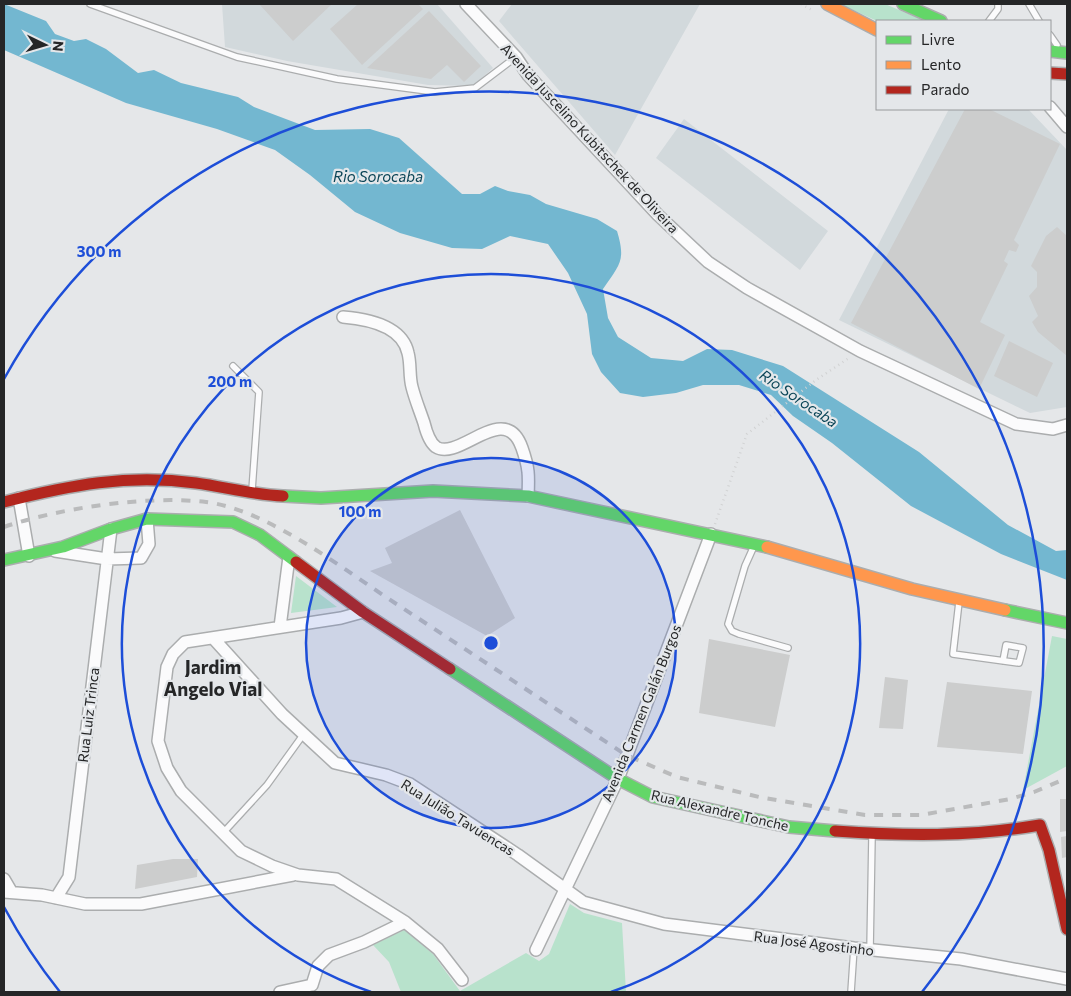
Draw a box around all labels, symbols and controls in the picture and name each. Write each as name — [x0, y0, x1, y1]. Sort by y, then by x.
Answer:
north arrow — [20, 20, 70, 70]
legend — [876, 20, 1051, 110]
text: Livre — [921, 30, 955, 48]
text: N — [50, 40, 67, 52]
street label: Avenida Juscelino Kubitschek de Oliveira — [498, 40, 682, 236]
text: Lento — [921, 55, 961, 73]
text: Parado — [921, 80, 970, 98]
water label: Rio Sorocaba — [333, 167, 423, 185]
text: 300 m — [77, 242, 121, 260]
water label: Rio Sorocaba — [757, 365, 842, 431]
text: 200 m — [208, 372, 252, 390]
text: 100 m — [339, 502, 381, 520]
street label: Avenida Carmen Galán Burgos — [598, 622, 684, 804]
centre of rings — [482, 634, 500, 652]
district label: Jardim Angelo Vial — [163, 655, 263, 700]
street label: Rua Luiz Trinca — [74, 667, 102, 763]
street label: Rua Julião Tavuencas — [398, 775, 518, 859]
street label: Rua Alexandre Tonche — [650, 786, 790, 834]
street label: Rua José Agostinho — [753, 927, 875, 959]

